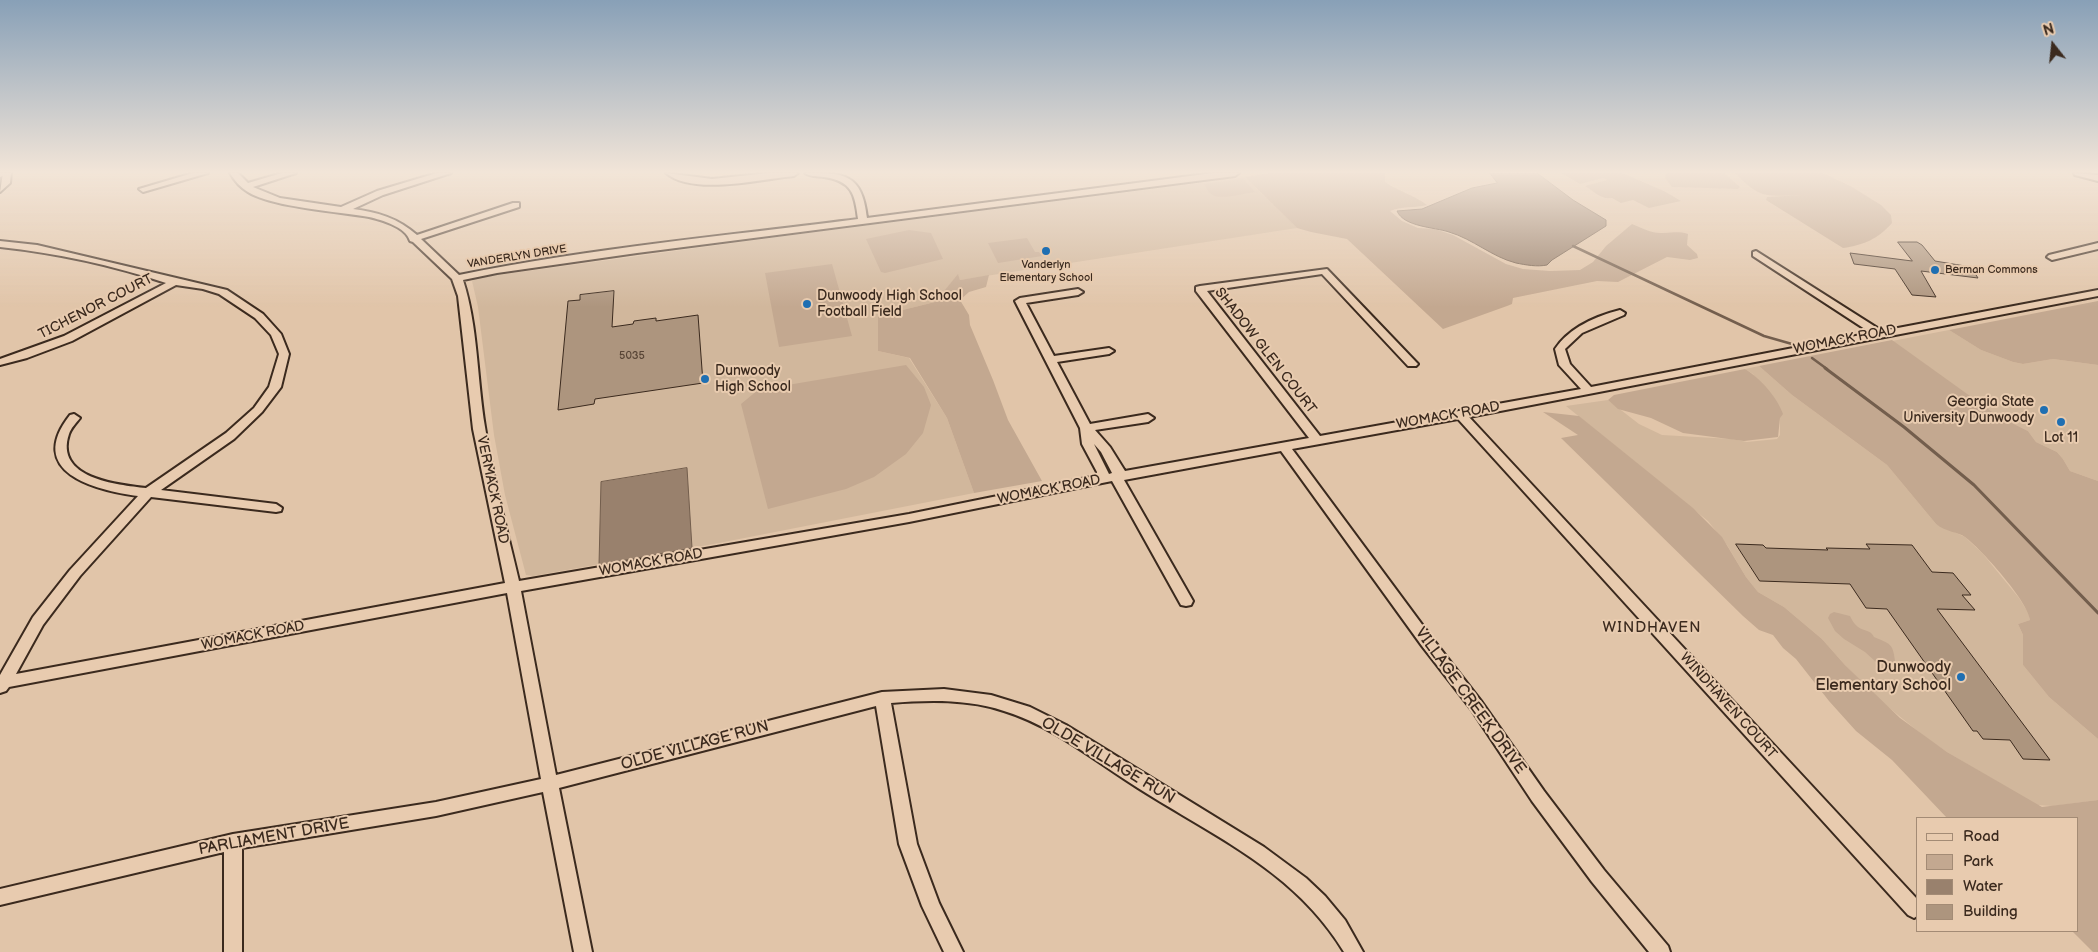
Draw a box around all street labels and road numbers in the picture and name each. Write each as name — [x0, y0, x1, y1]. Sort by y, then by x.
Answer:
street label: VANDERLYN DRIVE — [466, 243, 568, 271]
street label: TICHENOR COURT — [36, 271, 156, 343]
street label: SHADOW GLEN COURT — [1211, 285, 1319, 417]
street label: WOMACK ROAD — [1792, 322, 1898, 358]
street label: WOMACK ROAD — [1395, 399, 1501, 433]
street label: VERMACK ROAD — [472, 435, 512, 545]
street label: WOMACK ROAD — [996, 472, 1102, 508]
street label: WOMACK ROAD — [598, 546, 704, 580]
street label: WOMACK ROAD — [200, 618, 306, 654]
street label: VILLAGE CREEK DRIVE — [1410, 624, 1530, 778]
street label: WINDHAVEN COURT — [1676, 650, 1780, 762]
street label: OLDE VILLAGE RUN — [1038, 714, 1178, 808]
street label: OLDE VILLAGE RUN — [619, 717, 771, 775]
street label: PARLIAMENT DRIVE — [197, 814, 351, 860]

